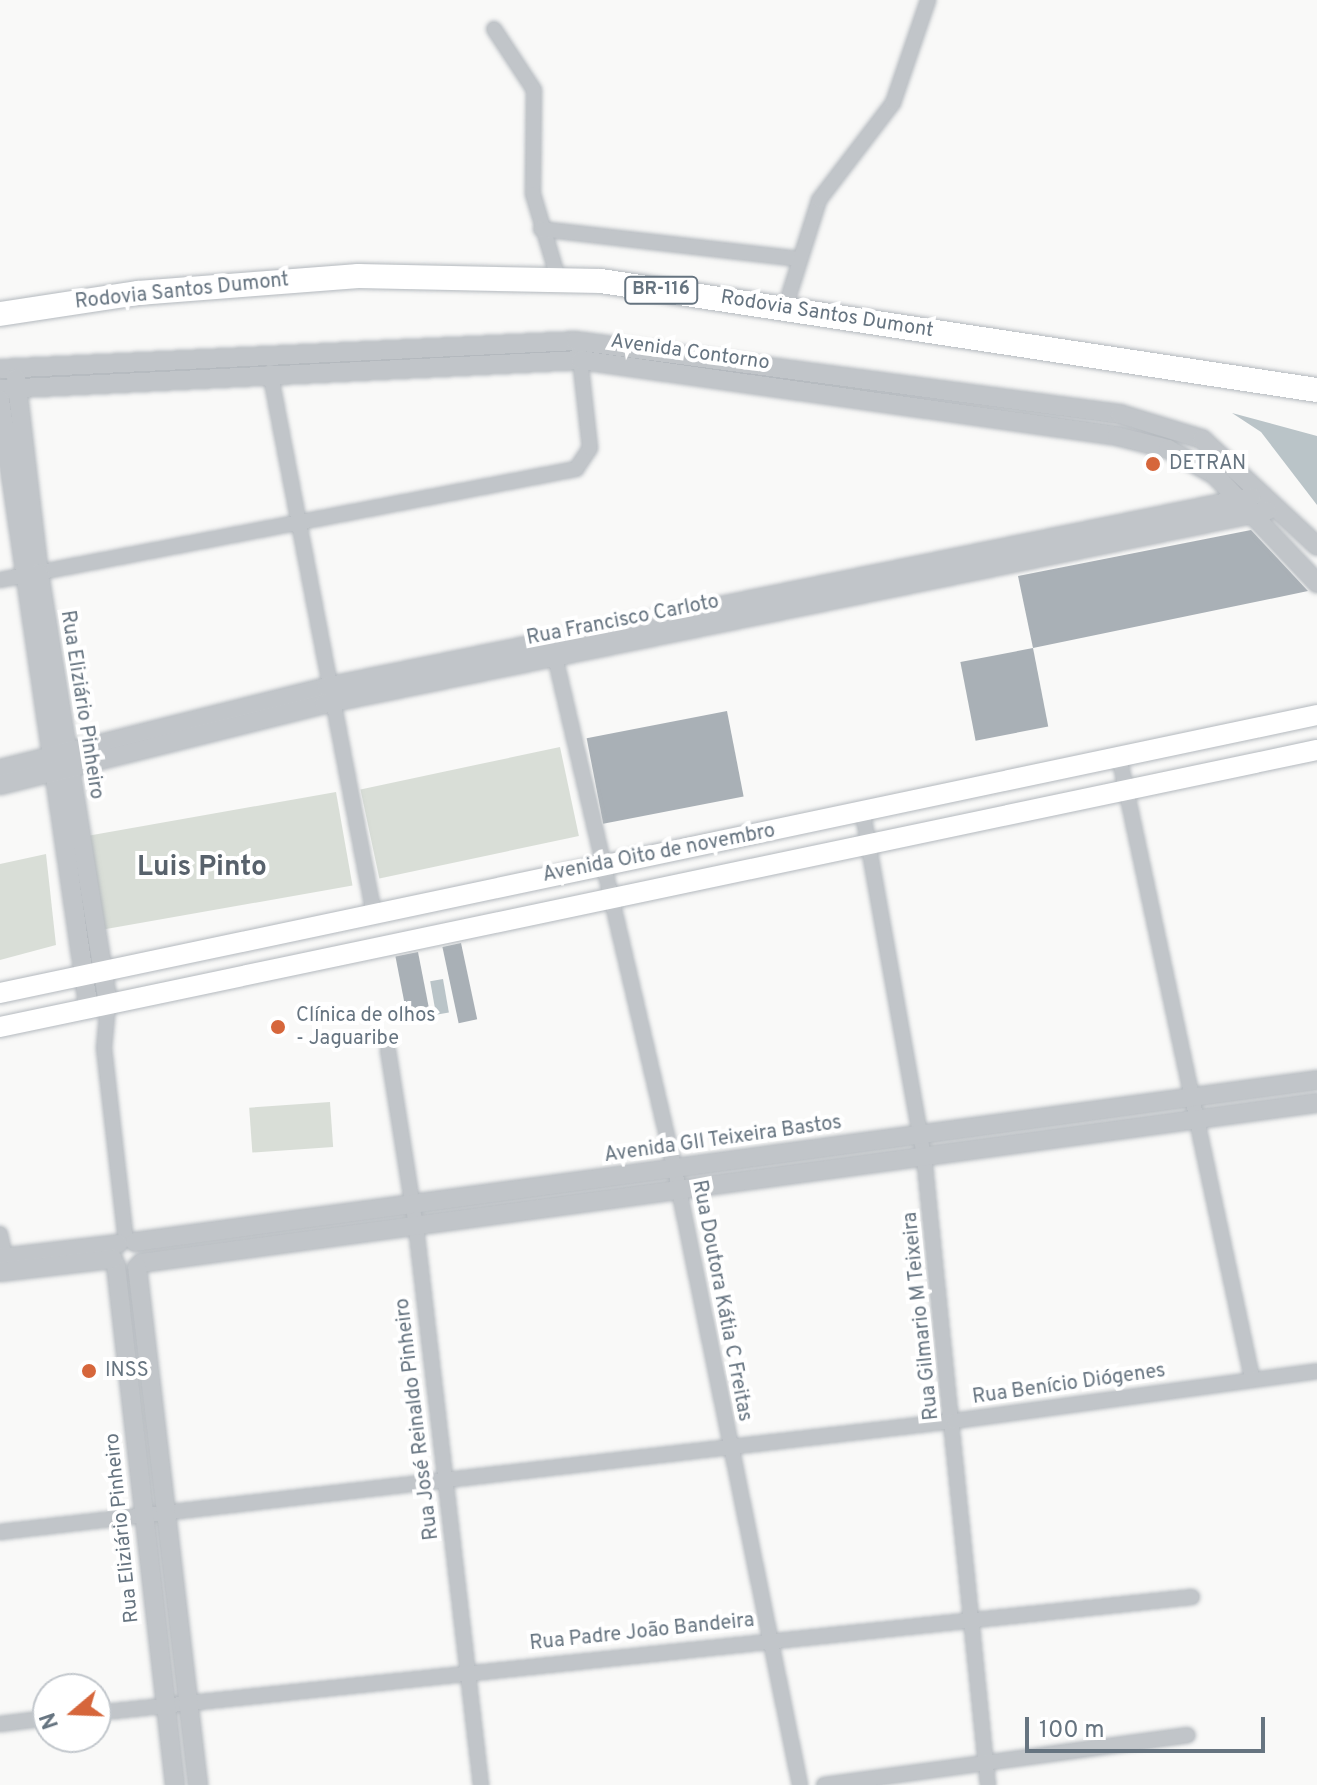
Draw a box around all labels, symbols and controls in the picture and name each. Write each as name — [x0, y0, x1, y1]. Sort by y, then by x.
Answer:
street label: Rodovia Santos Dumont — [74, 269, 290, 315]
road number: BR-116 — [623, 276, 699, 304]
street label: Rodovia Santos Dumont — [719, 286, 935, 344]
street label: Avenida Contorno — [609, 330, 771, 376]
place label: DETRAN — [1169, 452, 1246, 476]
marker: DETRAN — [1144, 455, 1162, 473]
street label: Rua Francisco Carloto — [525, 591, 721, 651]
street label: Rua Eliziário Pinheiro — [54, 609, 108, 801]
street label: Avenida Oito de novembro — [541, 820, 777, 888]
district label: Luis Pinto — [137, 851, 267, 885]
place label: Clínica de olhos - Jaguaribe — [296, 1004, 436, 1051]
marker: Clínica de olhos - Jaguaribe — [267, 1016, 289, 1038]
street label: Avenida GIl Teixeira Bastos — [602, 1111, 844, 1169]
street label: Rua Doutora Kátia C Freitas — [686, 1178, 756, 1424]
street label: Rua Gilmario M Teixeira — [899, 1210, 945, 1422]
street label: Rua José Reinaldo Pinheiro — [391, 1297, 445, 1541]
place label: INSS — [105, 1359, 149, 1383]
street label: Rua Benício Diógenes — [971, 1360, 1167, 1410]
marker: INSS — [80, 1362, 98, 1380]
street label: Rua Eliziário Pinheiro — [101, 1432, 145, 1624]
street label: Rua Padre João Bandeira — [529, 1609, 755, 1657]
north arrow — [32, 1673, 112, 1753]
scale bar — [1029, 1701, 1269, 1751]
text: N — [35, 1708, 66, 1732]
text: 100 m — [1039, 1716, 1105, 1746]

